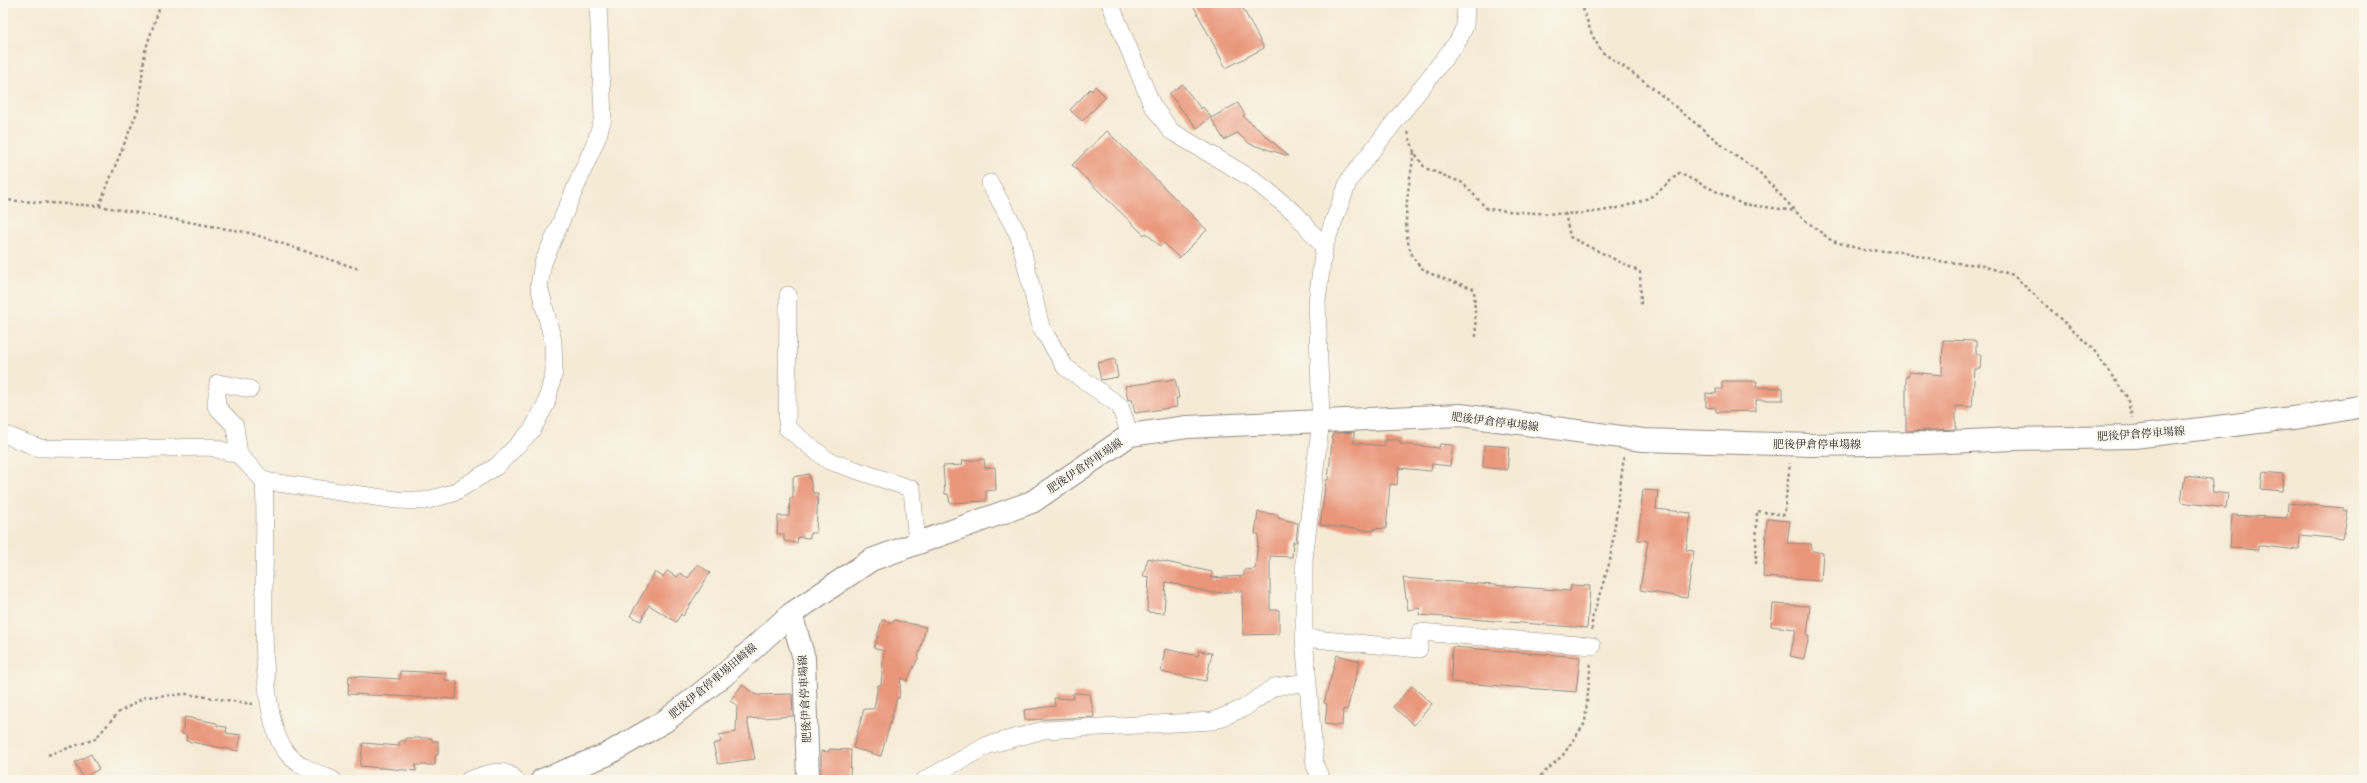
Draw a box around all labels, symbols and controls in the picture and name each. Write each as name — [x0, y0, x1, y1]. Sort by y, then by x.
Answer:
street label: 肥後伊倉停車場線 — [1451, 410, 1539, 434]
street label: 肥後伊倉停車場線 — [2097, 424, 2185, 444]
street label: 肥後伊倉停車場線 — [1045, 436, 1125, 496]
street label: 肥後伊倉停車場線 — [1773, 438, 1861, 451]
street label: 肥後伊倉停車場田崎線 — [667, 641, 759, 721]
street label: 肥後伊倉停車場線 — [796, 655, 814, 743]

